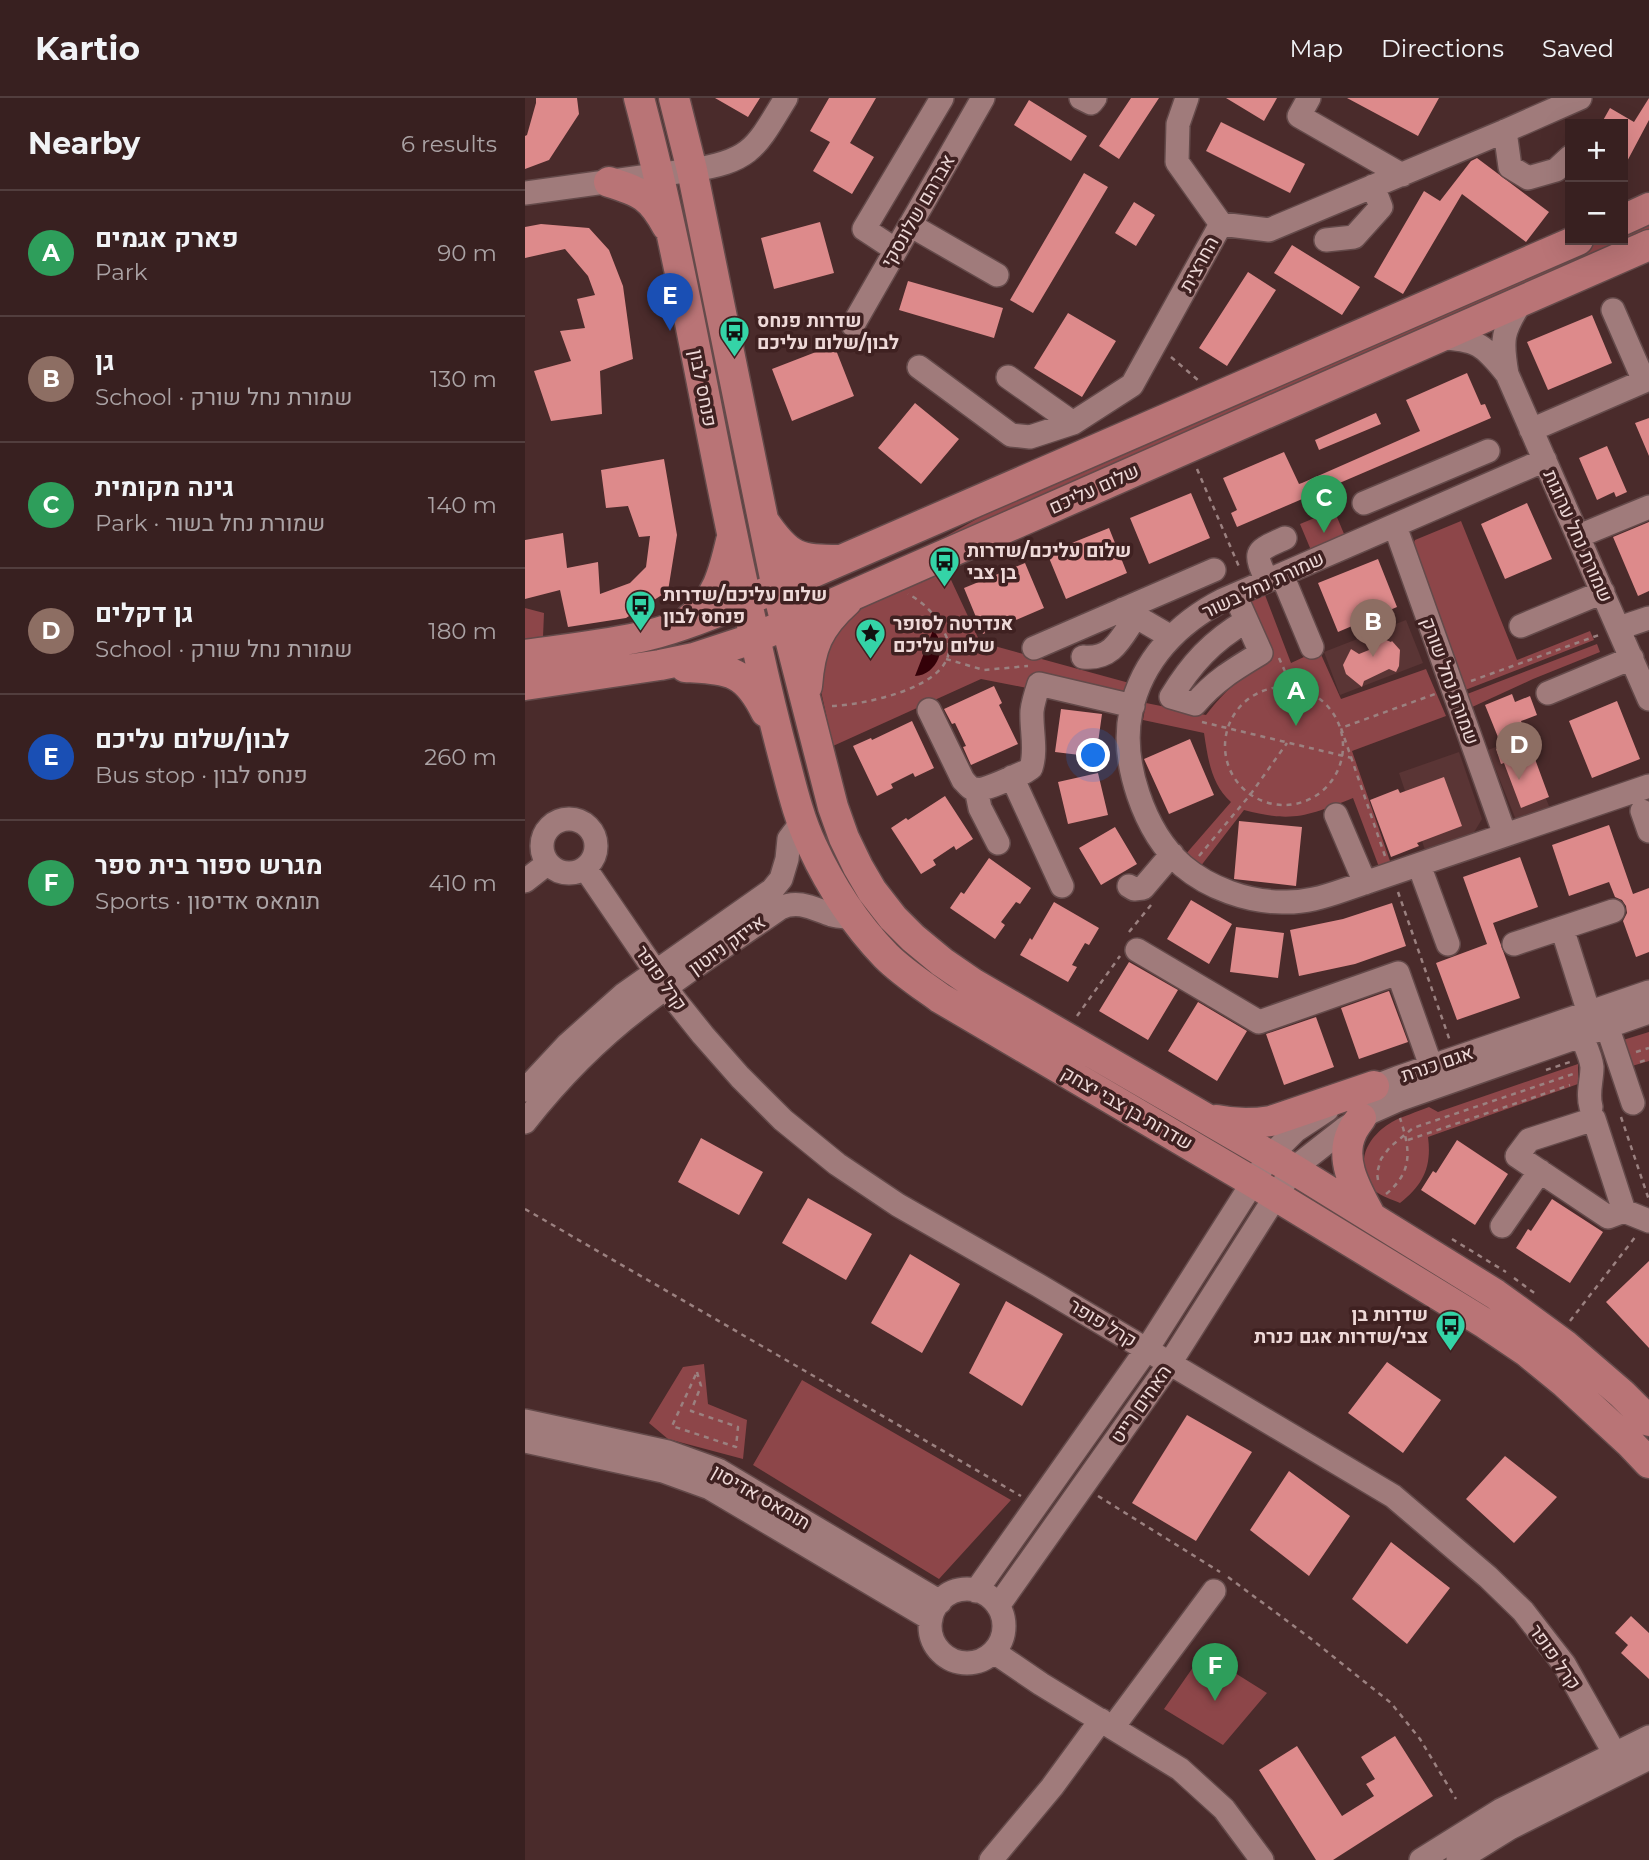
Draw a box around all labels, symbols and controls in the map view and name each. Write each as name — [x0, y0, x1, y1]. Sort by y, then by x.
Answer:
text: Kartio — [35, 28, 140, 68]
text: Map — [1290, 34, 1343, 63]
text: Directions — [1381, 34, 1504, 63]
text: Saved — [1542, 34, 1614, 63]
map controls — [1565, 119, 1628, 245]
button: + — [1565, 119, 1628, 182]
text: Nearby — [28, 125, 140, 162]
text: 6 results — [401, 130, 497, 158]
street label: אברהם שלונסקי — [876, 150, 960, 272]
button: − — [1565, 182, 1628, 245]
text: פארק אגמים — [95, 222, 239, 254]
street label: החרצית — [1174, 232, 1224, 296]
text: A — [42, 239, 60, 267]
text: 90 m — [437, 239, 497, 267]
text: Park — [95, 258, 148, 286]
pin: E — [647, 273, 693, 331]
place label: שדרות פנחס לבון/שלום עליכם — [757, 309, 899, 354]
bus stop icon: שדרות פנחס לבון/שלום עליכם — [717, 314, 751, 358]
text: גן — [95, 345, 115, 377]
street label: פנחס לבון — [684, 347, 722, 429]
text: B — [42, 365, 60, 393]
text: 130 m — [430, 365, 497, 393]
text: School · שמורת נחל שורק — [95, 383, 352, 411]
street label: שלום עליכם — [1045, 459, 1143, 519]
street label: שמורת נחל ערוגות — [1538, 466, 1618, 606]
text: גינה מקומית — [95, 471, 234, 503]
pin: C — [1301, 475, 1347, 533]
text: C — [43, 491, 59, 519]
text: 140 m — [428, 491, 497, 519]
text: Park · שמורת נחל בשור — [95, 509, 325, 537]
place label: שלום עליכם/שדרות בן צבי — [967, 539, 1131, 584]
bus stop icon: שלום עליכם/שדרות בן צבי — [927, 544, 961, 588]
street label: שמורת נחל בשור — [1198, 547, 1328, 623]
place label: שלום עליכם/שדרות פנחס לבון — [663, 583, 827, 628]
bus stop icon: שלום עליכם/שדרות פנחס לבון — [623, 588, 657, 632]
text: גן דקלים — [95, 597, 193, 629]
pin: B — [1350, 599, 1396, 657]
place label: אנדרטה לסופר שלום עליכם — [893, 612, 1013, 657]
street label: שמורת נחל שורק — [1416, 614, 1484, 748]
text: D — [42, 617, 61, 645]
text: 180 m — [428, 617, 497, 645]
place icon: אנדרטה לסופר שלום עליכם — [853, 617, 887, 661]
text: School · שמורת נחל שורק — [95, 635, 352, 663]
pin: A — [1273, 668, 1319, 726]
pin: D — [1496, 722, 1542, 780]
text: לבון/שלום עליכם — [95, 723, 289, 755]
your location — [1076, 738, 1110, 772]
text: E — [43, 743, 59, 771]
text: 260 m — [424, 743, 497, 771]
text: Bus stop · פנחס לבון — [95, 761, 308, 789]
text: מגרש ספור בית ספר — [95, 849, 323, 881]
text: F — [44, 869, 58, 897]
text: 410 m — [428, 869, 497, 897]
text: Sports · תומאס אדיסון — [95, 887, 320, 915]
street label: אייזק ניוטון — [684, 910, 770, 980]
street label: קרל פופר — [630, 941, 692, 1015]
street label: אגם כנרת — [1398, 1041, 1476, 1087]
street label: שדרות בן צבי יצחק — [1057, 1061, 1197, 1155]
street label: קרל פופר — [1065, 1294, 1141, 1352]
place label: שדרות בן צבי/שדרות אגם כנרת — [1254, 1303, 1428, 1348]
bus stop icon: שדרות בן צבי/שדרות אגם כנרת — [1434, 1308, 1468, 1352]
street label: האחים רייט — [1106, 1360, 1176, 1448]
street label: תומאס אדיסון — [708, 1460, 814, 1534]
street label: קרל פופר — [1524, 1620, 1586, 1694]
pin: F — [1192, 1643, 1238, 1701]

